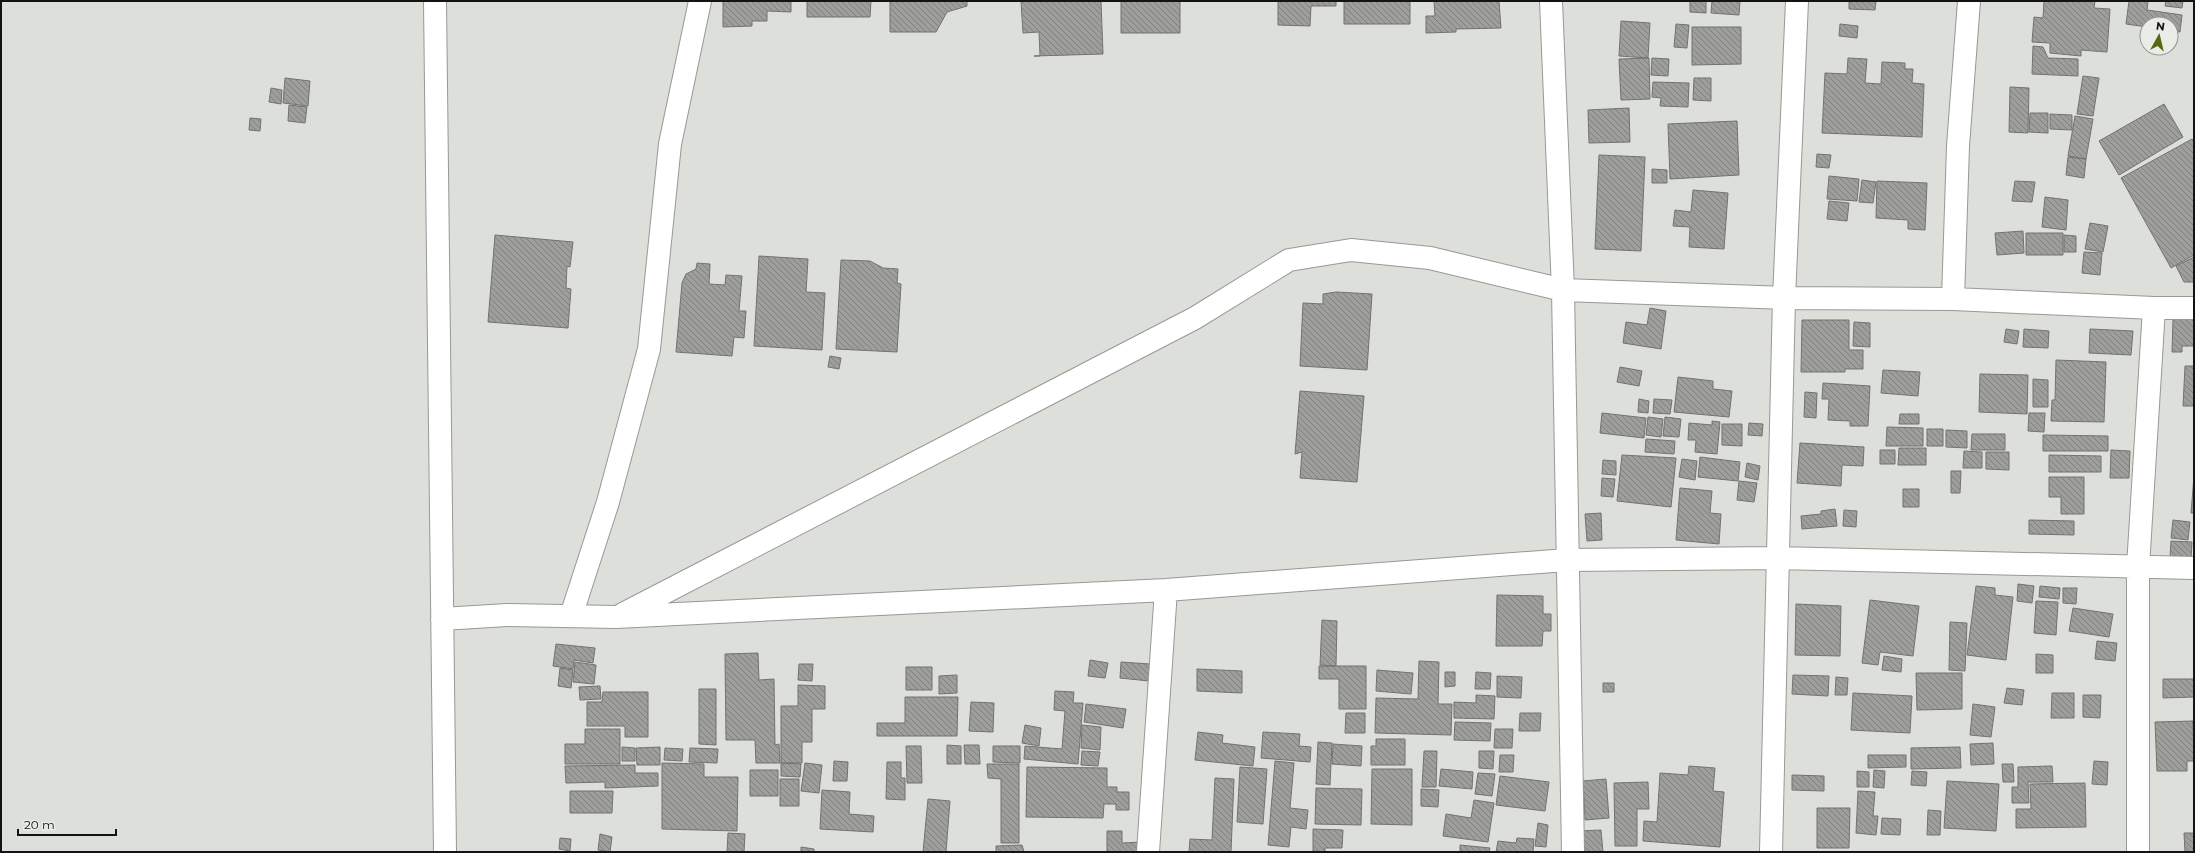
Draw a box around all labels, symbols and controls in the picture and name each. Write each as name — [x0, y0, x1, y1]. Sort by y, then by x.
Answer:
north arrow — [2139, 16, 2179, 56]
text: N — [2155, 19, 2166, 34]
scale bar — [18, 811, 116, 837]
text: 20 m — [24, 817, 55, 832]

